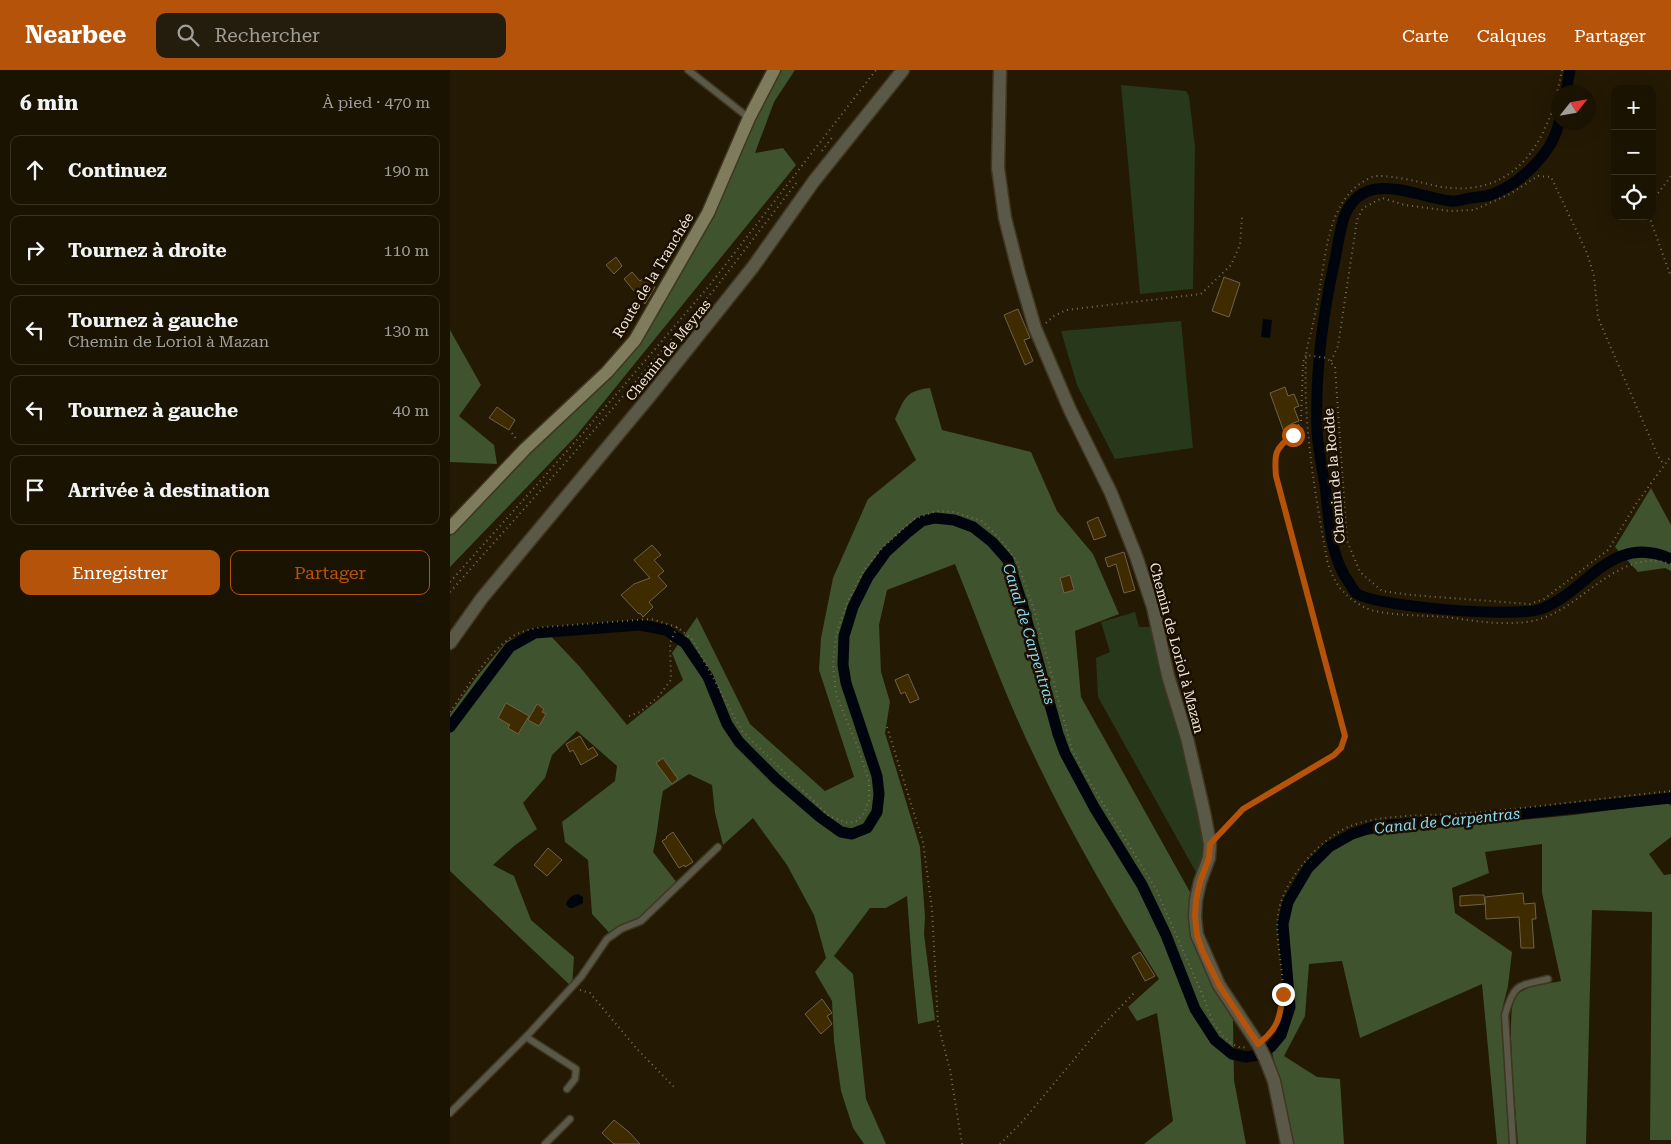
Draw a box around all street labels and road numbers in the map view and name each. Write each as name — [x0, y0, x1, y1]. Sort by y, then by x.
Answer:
street label: Route de la Tranchée — [609, 210, 697, 340]
street label: Chemin de Meyras — [622, 296, 714, 404]
street label: Chemin de la Rodde — [1320, 407, 1348, 544]
street label: Chemin de Loriol à Mazan — [1147, 561, 1207, 735]

